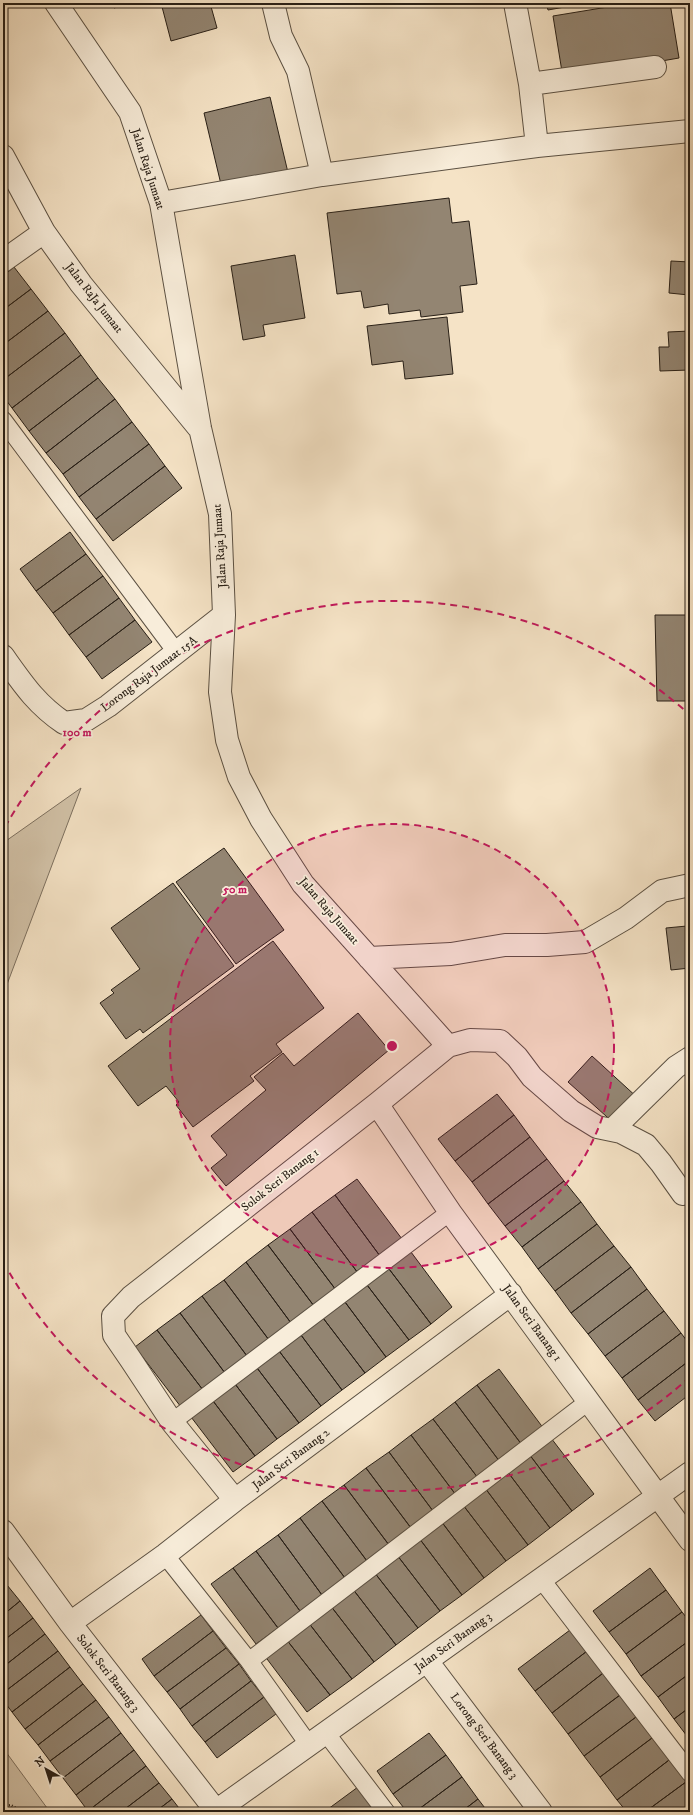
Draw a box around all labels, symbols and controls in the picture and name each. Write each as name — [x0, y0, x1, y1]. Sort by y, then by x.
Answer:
street label: Jalan Raja Jumaat — [128, 126, 168, 212]
street label: Jalan RaJa Jumaat — [61, 259, 126, 336]
street label: Jalan Raja Jumaat — [210, 503, 230, 590]
street label: Lorong Raja Jumaat 15A — [98, 633, 201, 715]
text: 100 m — [63, 725, 91, 740]
street label: Jalan Raja Jumaat — [295, 874, 362, 948]
text: 50 m — [222, 882, 247, 897]
centre of rings — [385, 1039, 399, 1053]
street label: Solok Seri Banang 1 — [238, 1145, 322, 1215]
street label: Jalan Seri Banang 1 — [498, 1281, 565, 1365]
street label: Jalan Seri Banang 2 — [248, 1425, 333, 1494]
street label: Jalan Seri Banang 3 — [411, 1609, 495, 1676]
street label: Solok Seri Banang 3 — [73, 1631, 143, 1715]
street label: Lorong Seri Banang 3 — [447, 1690, 521, 1782]
north arrow — [26, 1749, 66, 1789]
text: N — [32, 1754, 48, 1770]

